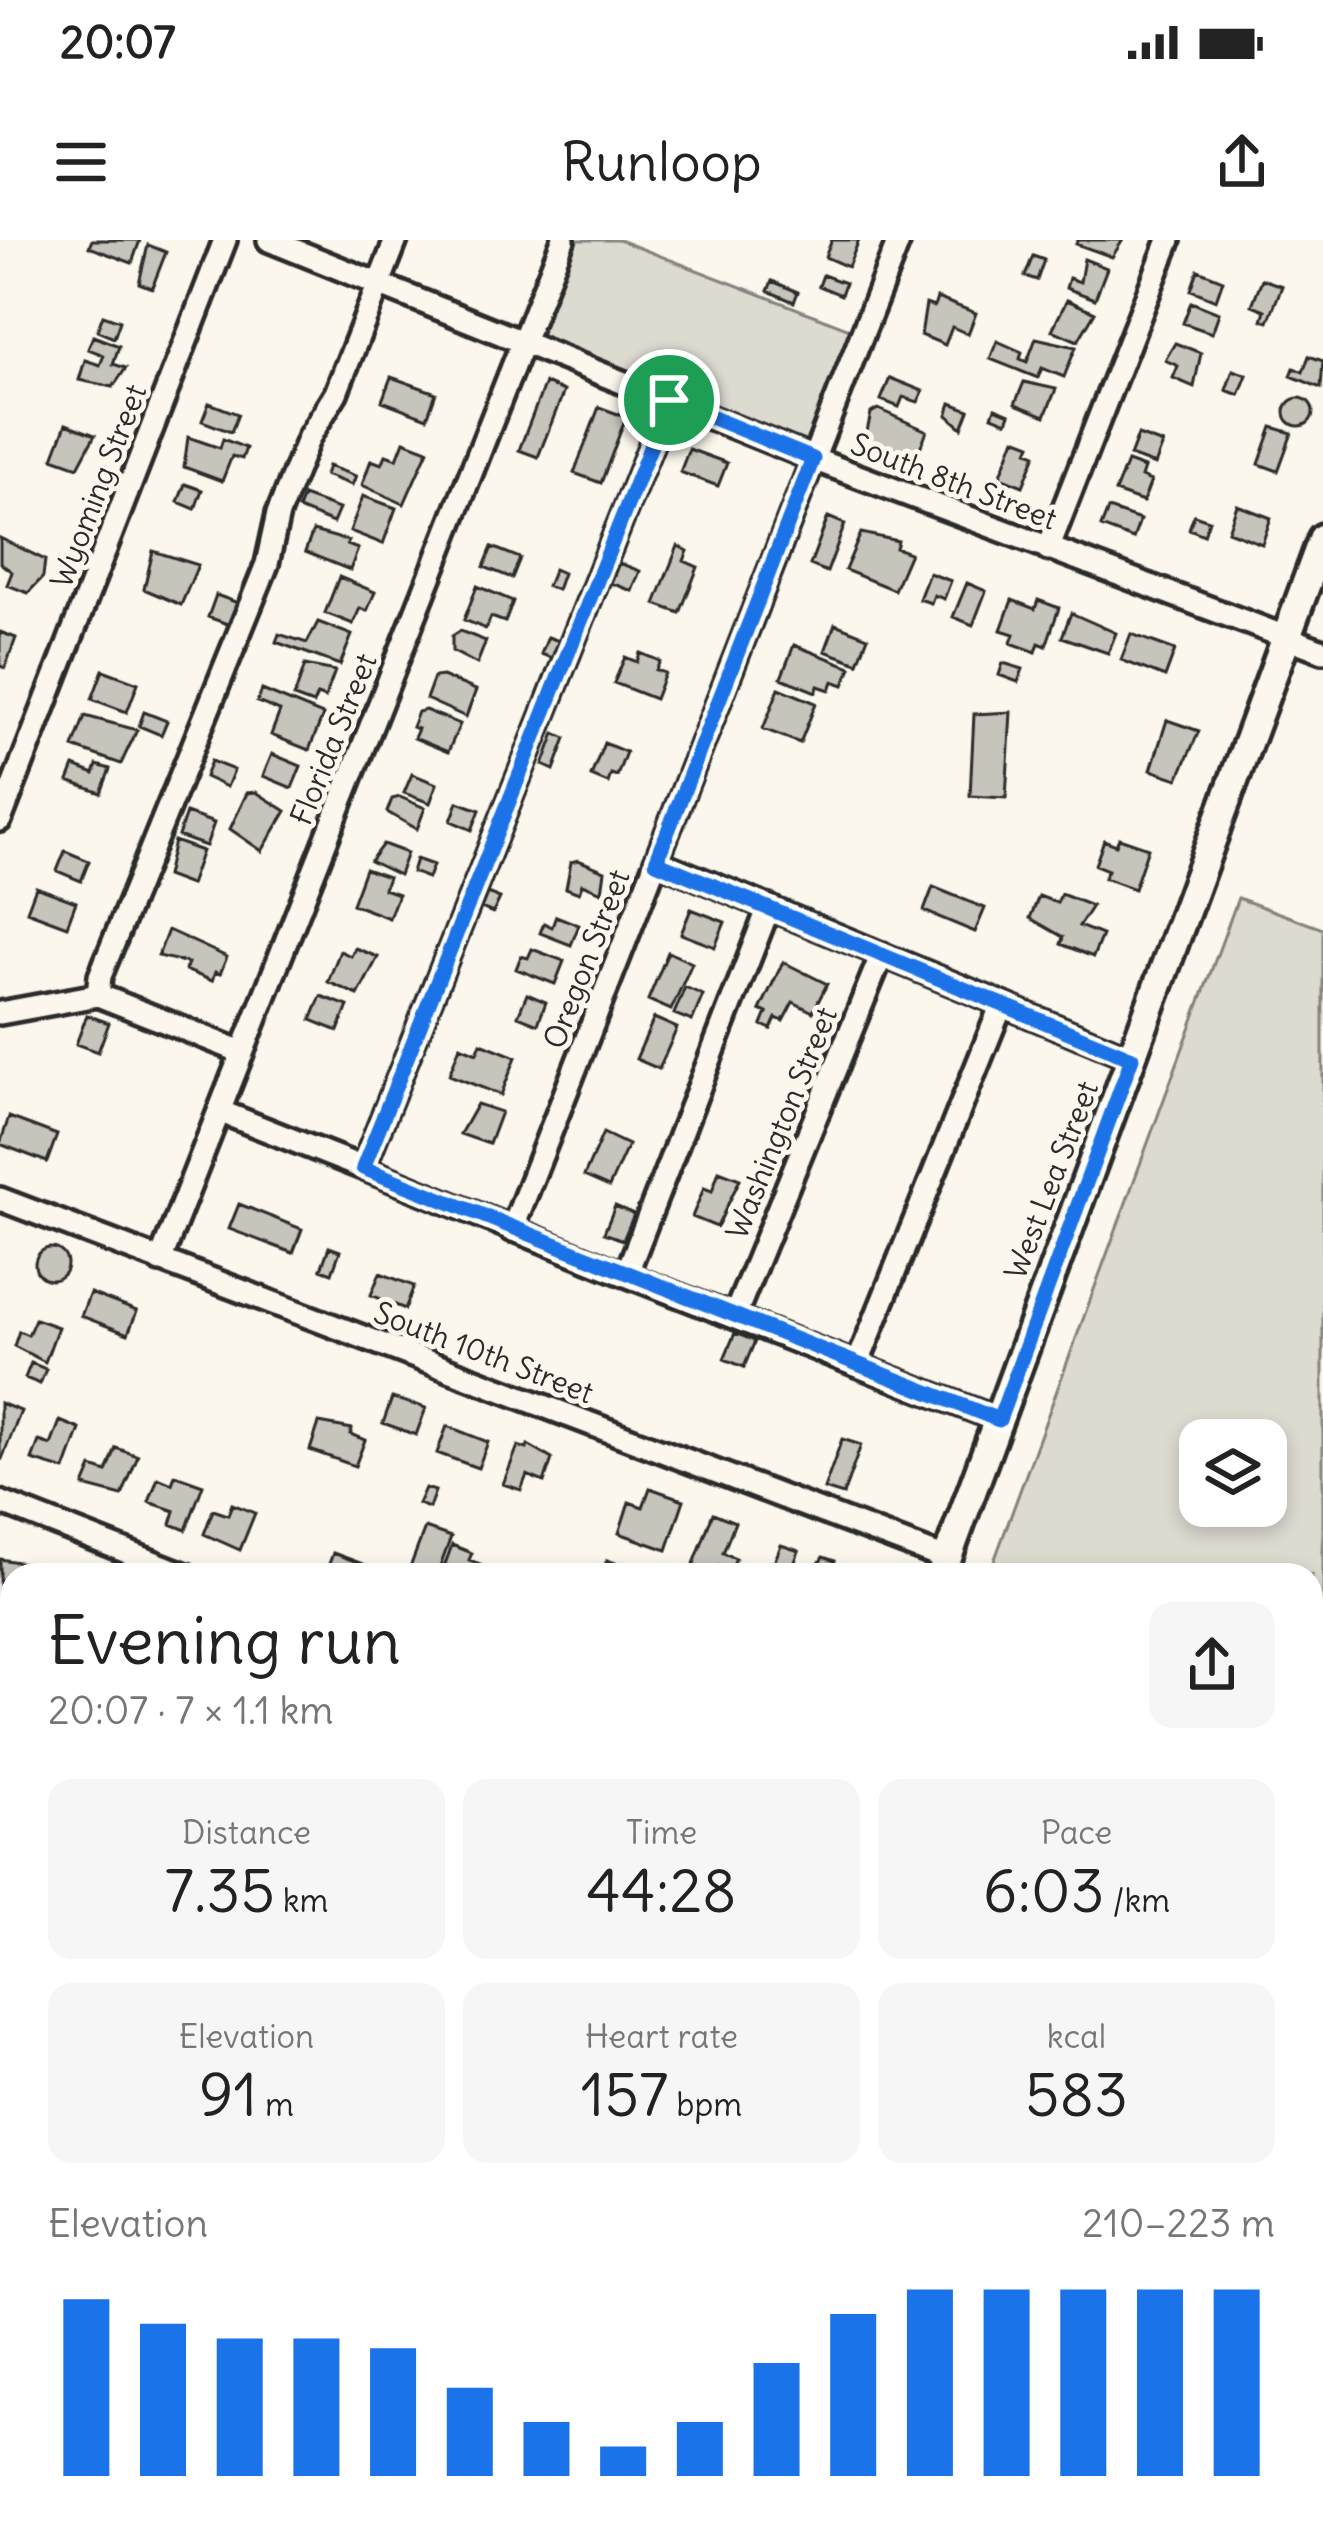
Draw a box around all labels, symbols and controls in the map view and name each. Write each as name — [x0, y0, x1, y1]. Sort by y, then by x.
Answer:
text: 20:07 — [60, 14, 175, 70]
text: Runloop — [561, 128, 762, 196]
icon: menu — [48, 129, 114, 195]
icon: share — [1209, 129, 1275, 195]
pin — [618, 349, 720, 451]
icon: arrive — [636, 367, 702, 433]
street label: Wyoming Street — [42, 379, 154, 593]
street label: South 8th Street — [846, 424, 1062, 538]
street label: Florida Street — [281, 648, 385, 830]
street label: Oregon Street — [534, 864, 638, 1054]
street label: Washington Street — [717, 1001, 845, 1245]
street label: West Lea Street — [996, 1076, 1106, 1284]
street label: South 10th Street — [369, 1293, 599, 1411]
map controls — [1179, 1419, 1287, 1527]
button: layers — [1179, 1419, 1287, 1527]
text: Evening run — [48, 1599, 401, 1682]
button: share — [1149, 1602, 1275, 1728]
text: 20:07 · 7 × 1.1 km — [48, 1686, 333, 1735]
text: Distance — [182, 1811, 311, 1853]
text: Time — [626, 1811, 697, 1853]
text: Pace — [1041, 1811, 1112, 1853]
text: 7.35 — [164, 1853, 275, 1928]
text: 44:28 — [586, 1853, 737, 1928]
text: 6:03 — [983, 1853, 1105, 1928]
text: km — [275, 1879, 329, 1921]
text: /km — [1105, 1879, 1170, 1921]
text: Elevation — [179, 2015, 314, 2057]
text: Heart rate — [585, 2015, 738, 2057]
text: kcal — [1047, 2015, 1106, 2057]
text: 91 — [199, 2057, 257, 2132]
text: 157 — [581, 2057, 668, 2132]
text: 583 — [1025, 2057, 1128, 2132]
text: m — [257, 2083, 294, 2125]
text: bpm — [668, 2083, 742, 2125]
text: Elevation — [48, 2199, 208, 2248]
text: 210–223 m — [1082, 2199, 1275, 2248]

